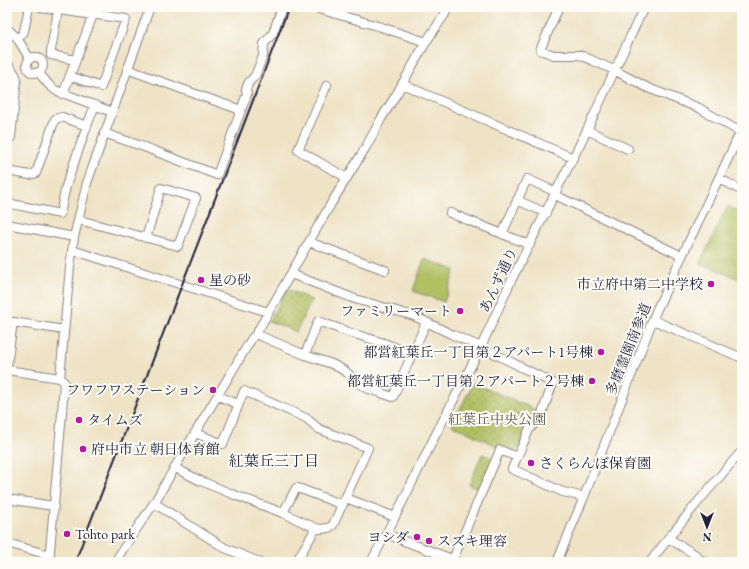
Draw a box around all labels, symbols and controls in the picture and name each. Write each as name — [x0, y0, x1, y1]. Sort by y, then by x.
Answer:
street label: あんず通り — [475, 244, 521, 316]
place label: 星の砂 — [209, 271, 251, 289]
marker: 星の砂 — [196, 275, 206, 285]
place label: 市立府中第二中学校 — [577, 275, 703, 293]
marker: 市立府中第二中学校 — [706, 279, 716, 289]
street label: 多磨霊園南参道 — [601, 300, 655, 398]
place label: ファミリーマート — [340, 302, 452, 320]
marker: ファミリーマート — [455, 306, 465, 316]
place label: 都営紅葉丘一丁目第２アパート1号棟 — [363, 343, 593, 361]
marker: 都営紅葉丘一丁目第２アパート1号棟 — [596, 347, 606, 357]
place label: 都営紅葉丘一丁目第２アパート２号棟 — [347, 372, 584, 390]
marker: 都営紅葉丘一丁目第２アパート２号棟 — [587, 376, 597, 386]
place label: フワフワステーション — [66, 381, 205, 399]
marker: フワフワステーション — [208, 385, 218, 395]
park label: 紅葉丘中央公園 — [448, 410, 546, 428]
place label: タイムズ — [87, 411, 143, 429]
marker: タイムズ — [74, 415, 84, 425]
place label: 府中市立 朝日体育館 — [91, 440, 220, 458]
marker: 府中市立 朝日体育館 — [78, 444, 88, 454]
district label: 紅葉丘三丁目 — [229, 451, 319, 470]
place label: さくらんぼ保育園 — [539, 454, 651, 472]
marker: さくらんぼ保育園 — [526, 458, 536, 468]
north arrow — [687, 507, 727, 547]
place label: Tohto park — [75, 525, 135, 543]
place label: ヨシダ — [368, 528, 409, 546]
marker: Tohto park — [62, 529, 72, 539]
text: N — [702, 530, 711, 544]
marker: ヨシダ — [412, 532, 422, 542]
place label: スズキ理容 — [437, 532, 507, 550]
marker: スズキ理容 — [424, 536, 434, 546]

